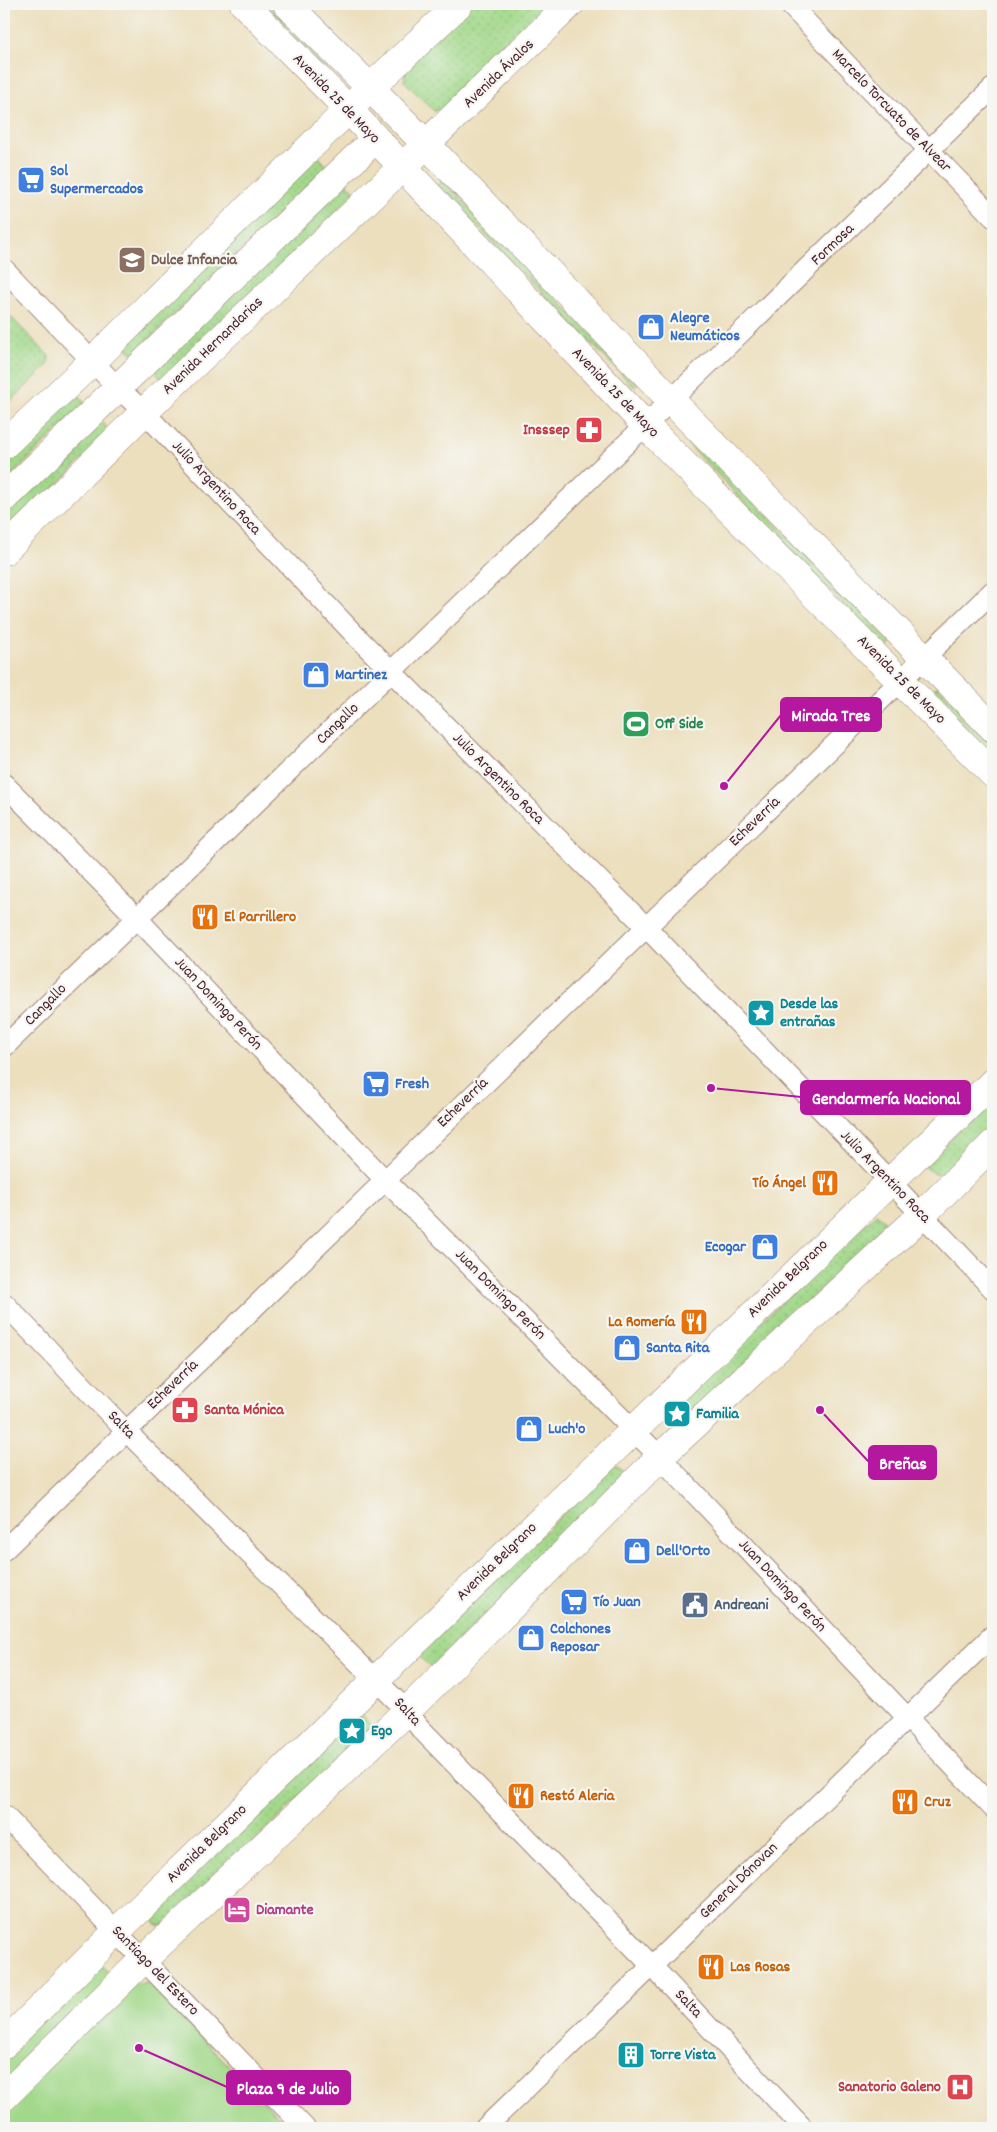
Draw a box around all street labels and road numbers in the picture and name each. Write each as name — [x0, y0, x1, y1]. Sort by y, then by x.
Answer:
street label: Avenida Ávalos — [458, 34, 540, 114]
street label: Marcelo Torcuato de Alvear — [826, 44, 956, 178]
street label: Avenida 25 de Mayo — [287, 48, 385, 150]
street label: Formosa — [806, 218, 860, 272]
street label: Avenida Hernandarias — [157, 291, 269, 400]
street label: Avenida 25 de Mayo — [566, 342, 664, 444]
street label: Julio Argentino Roca — [166, 435, 266, 541]
street label: Avenida 25 de Mayo — [851, 630, 951, 730]
street label: Cangallo — [311, 698, 365, 750]
street label: Julio Argentino Roca — [447, 728, 550, 831]
street label: Echeverría — [724, 791, 786, 853]
street label: Juan Domingo Perón — [168, 952, 268, 1056]
street label: Cangallo — [19, 978, 73, 1032]
street label: Echeverría — [432, 1072, 494, 1134]
street label: Julio Argentino Roca — [834, 1125, 936, 1229]
street label: Avenida Belgrano — [742, 1234, 834, 1324]
street label: Juan Domingo Perón — [449, 1244, 551, 1346]
street label: Echeverría — [142, 1354, 204, 1416]
street label: Salta — [102, 1406, 141, 1445]
street label: Avenida Belgrano — [451, 1517, 543, 1607]
street label: Juan Domingo Perón — [732, 1534, 832, 1638]
street label: Salta — [388, 1692, 427, 1732]
street label: Avenida Belgrano — [161, 1799, 253, 1889]
street label: General Dónovan — [694, 1837, 784, 1925]
street label: Santiago del Estero — [106, 1921, 204, 2021]
street label: Salta — [669, 1985, 708, 2024]

